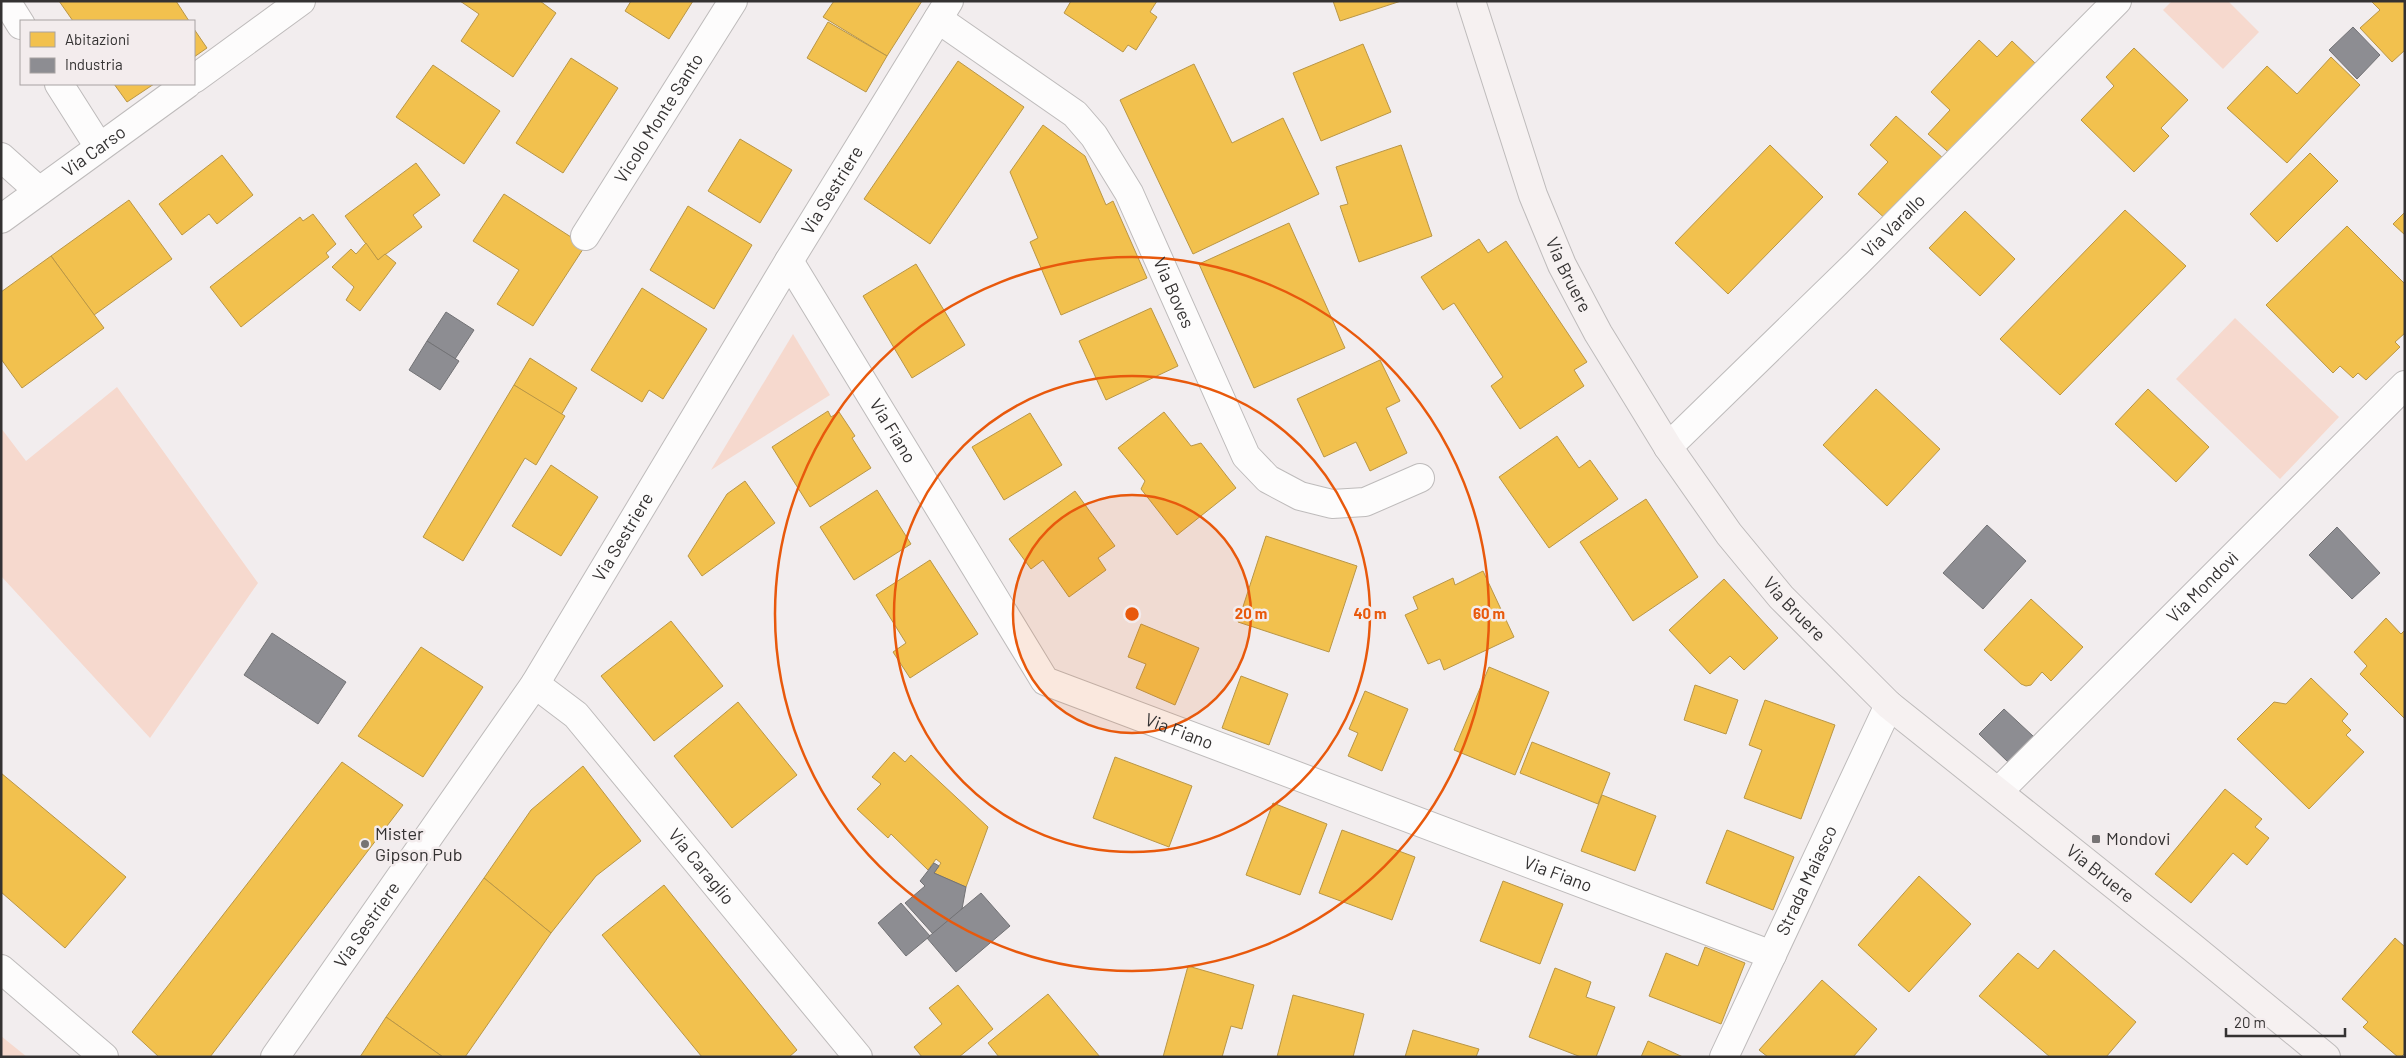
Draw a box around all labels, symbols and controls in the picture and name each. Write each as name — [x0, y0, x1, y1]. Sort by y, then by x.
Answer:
legend — [20, 20, 195, 85]
text: Abitazioni — [65, 30, 130, 48]
street label: Vicolo Monte Santo — [609, 49, 707, 187]
text: Industria — [65, 55, 123, 73]
street label: Via Carso — [57, 120, 129, 181]
street label: Via Sestriere — [796, 141, 867, 238]
street label: Via Varallo — [1857, 189, 1929, 262]
street label: Via Bruere — [1542, 234, 1597, 316]
street label: Via Boves — [1149, 254, 1200, 331]
street label: Via Fiano — [865, 394, 921, 467]
street label: Via Sestriere — [587, 488, 658, 585]
street label: Via Mondovì — [2162, 546, 2242, 627]
street label: Via Bruere — [1759, 572, 1831, 645]
text: 20 m — [1235, 604, 1267, 622]
text: 40 m — [1353, 604, 1387, 622]
text: 60 m — [1473, 604, 1505, 622]
centre of rings — [1123, 605, 1141, 623]
street label: Via Fiano — [1142, 708, 1217, 753]
street label: Strada Maiasco — [1771, 821, 1841, 939]
place label: Mister Gipson Pub — [375, 822, 462, 865]
street label: Via Caraglio — [664, 824, 740, 909]
place label: Mondovi — [2106, 827, 2171, 849]
marker: Mondovi — [2090, 833, 2102, 845]
marker: Mister Gipson Pub — [359, 838, 371, 850]
street label: Via Bruere — [2062, 839, 2139, 907]
street label: Via Fiano — [1521, 850, 1596, 896]
street label: Via Sestriere — [329, 877, 404, 972]
scale bar — [2226, 1006, 2345, 1038]
text: 20 m — [2234, 1013, 2266, 1031]

